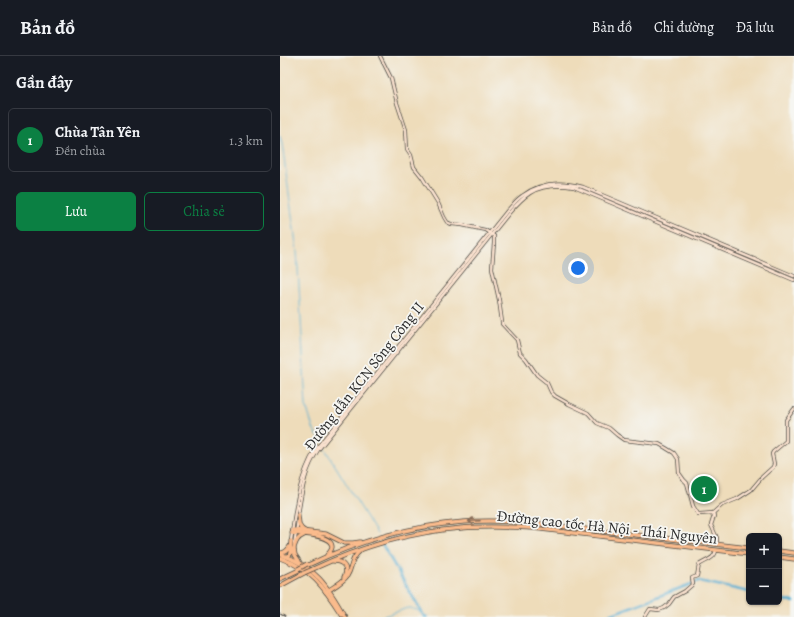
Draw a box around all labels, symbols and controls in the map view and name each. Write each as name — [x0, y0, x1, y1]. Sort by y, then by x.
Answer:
text: Bản đồ — [20, 15, 75, 41]
text: Bản đồ — [592, 18, 632, 37]
text: Chỉ đường — [654, 18, 714, 37]
text: Đã lưu — [736, 18, 774, 37]
text: Gần đây — [16, 71, 73, 94]
text: Chùa Tân Yên — [55, 122, 140, 142]
text: 1 — [28, 132, 32, 149]
text: 1.3 km — [229, 132, 263, 149]
text: Đền chùa — [55, 142, 105, 159]
button: Lưu — [16, 192, 136, 231]
button: Chia sẻ — [144, 192, 264, 231]
your location — [568, 258, 588, 278]
street label: Đường dẫn KCN Sông Công II — [300, 297, 428, 455]
pin: 1 — [691, 474, 717, 504]
street label: Đường cao tốc Hà Nội - Thái Nguyên — [496, 505, 718, 549]
one-way arrow — [468, 518, 481, 525]
map controls — [746, 533, 782, 605]
button: + — [746, 533, 782, 569]
button: − — [746, 569, 782, 605]

